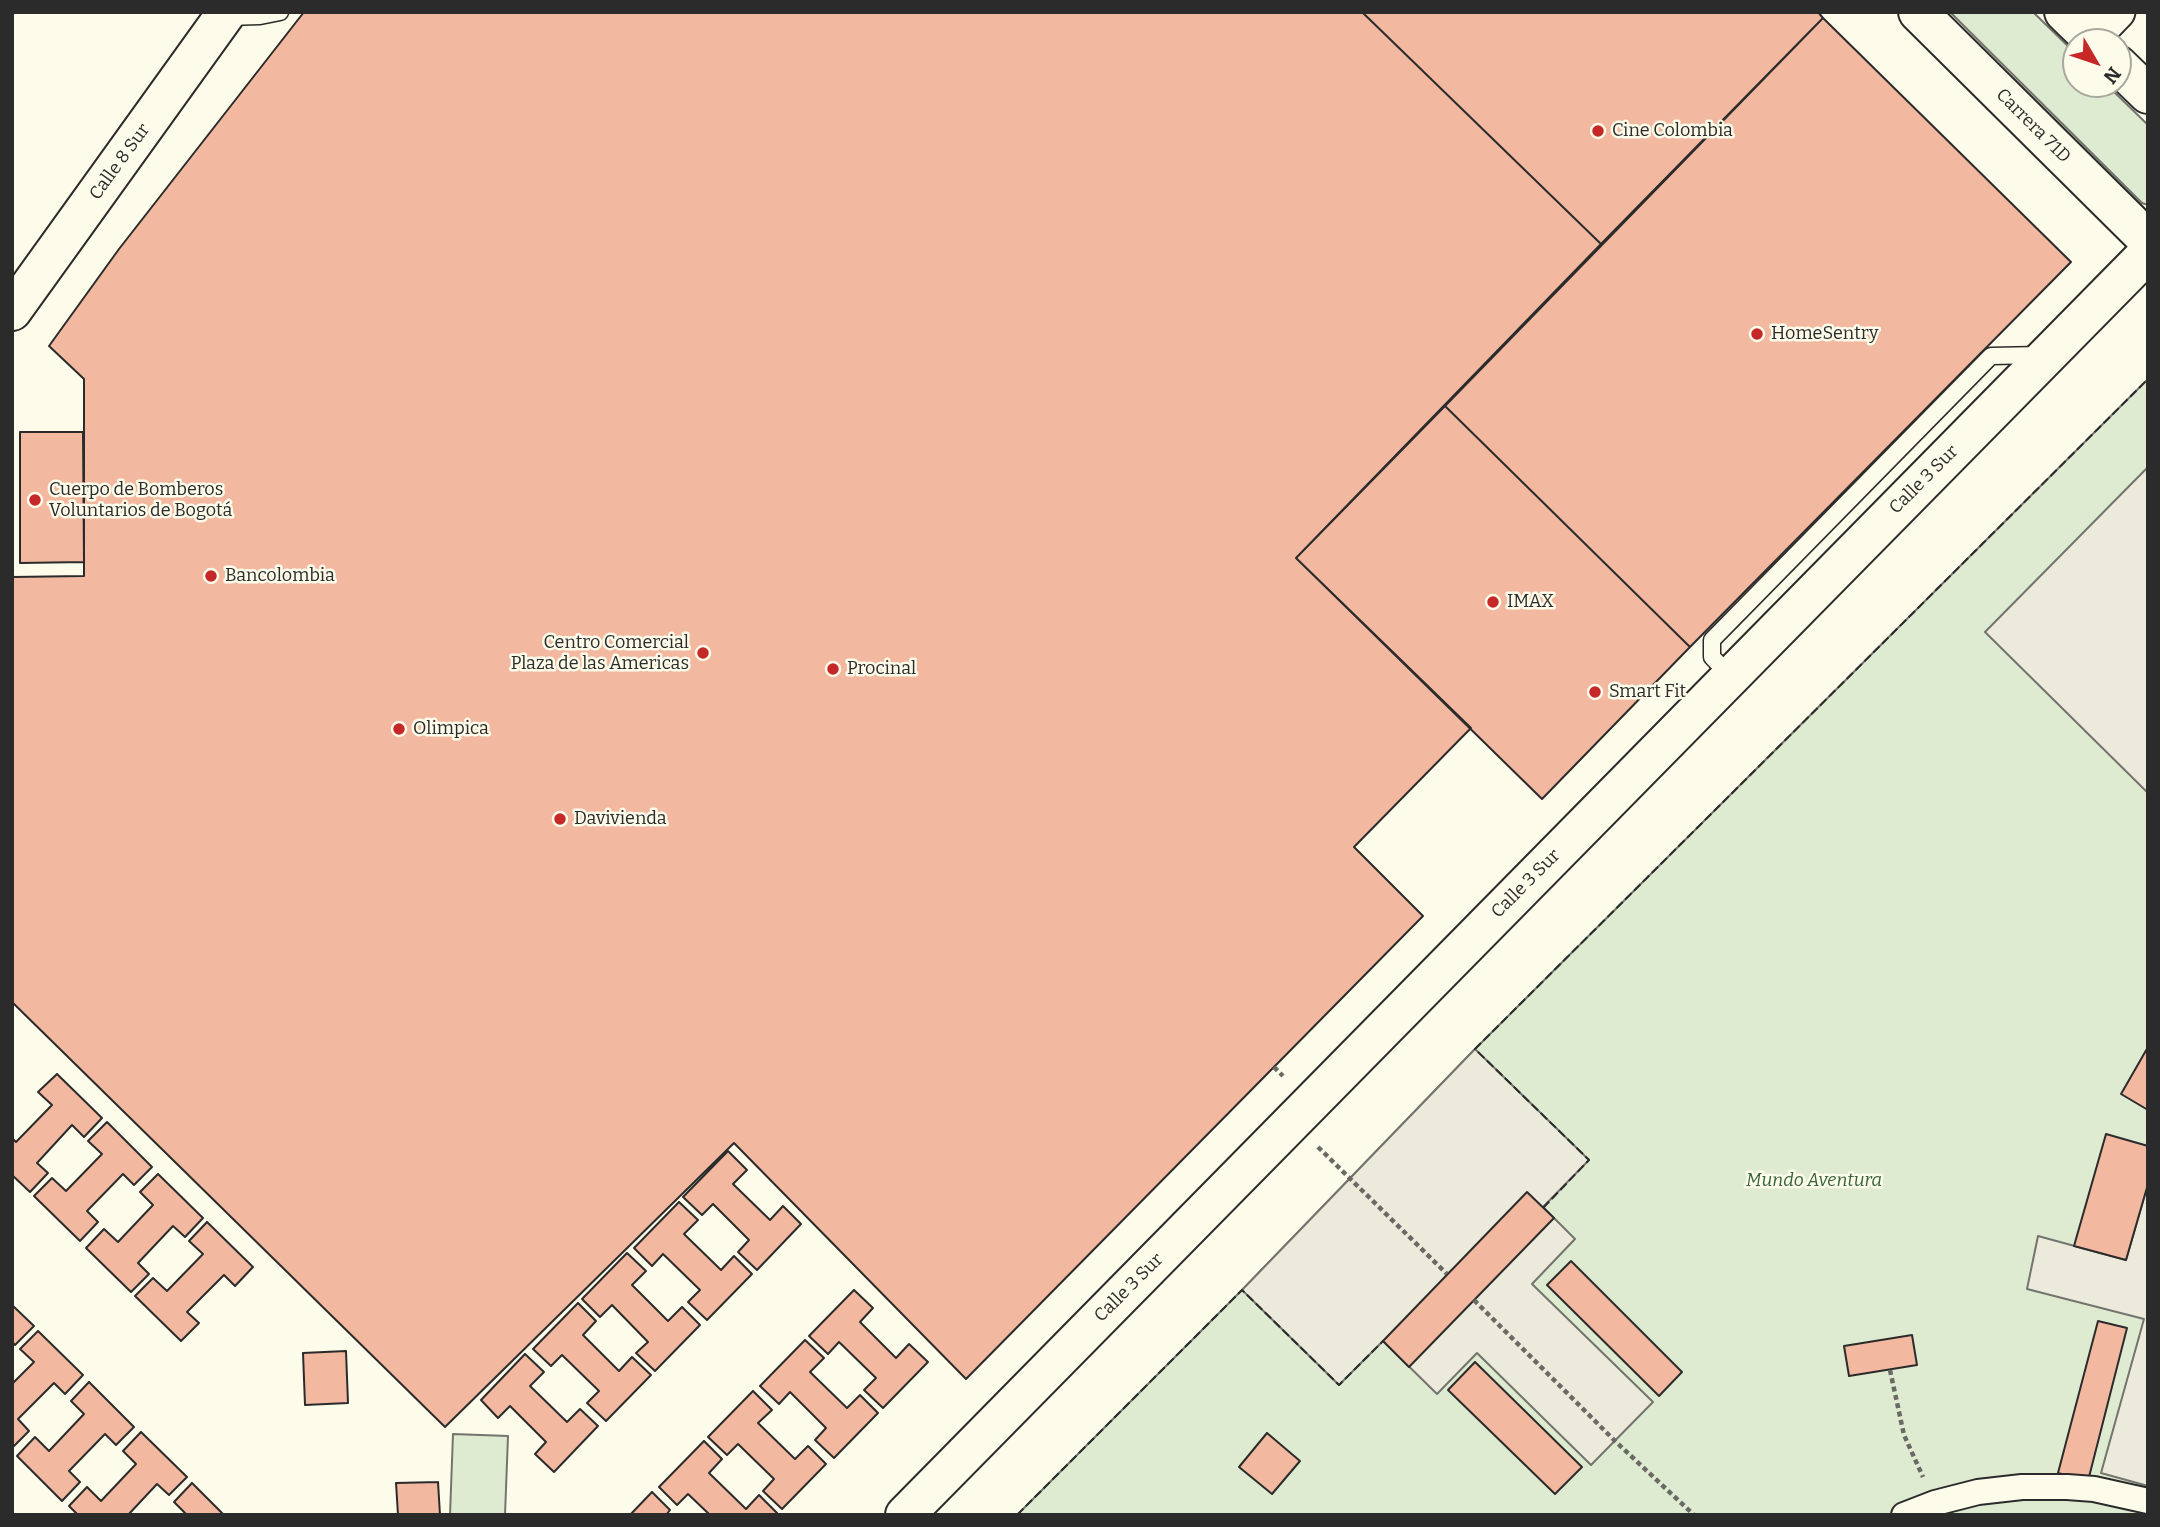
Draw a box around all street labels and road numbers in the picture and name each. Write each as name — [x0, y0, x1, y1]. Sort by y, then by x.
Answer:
street label: Carrera 71D — [1991, 84, 2075, 168]
street label: Calle 8 Sur — [85, 120, 155, 204]
street label: Calle 3 Sur — [1885, 441, 1963, 519]
street label: Calle 3 Sur — [1487, 845, 1565, 923]
street label: Calle 3 Sur — [1090, 1249, 1168, 1327]

